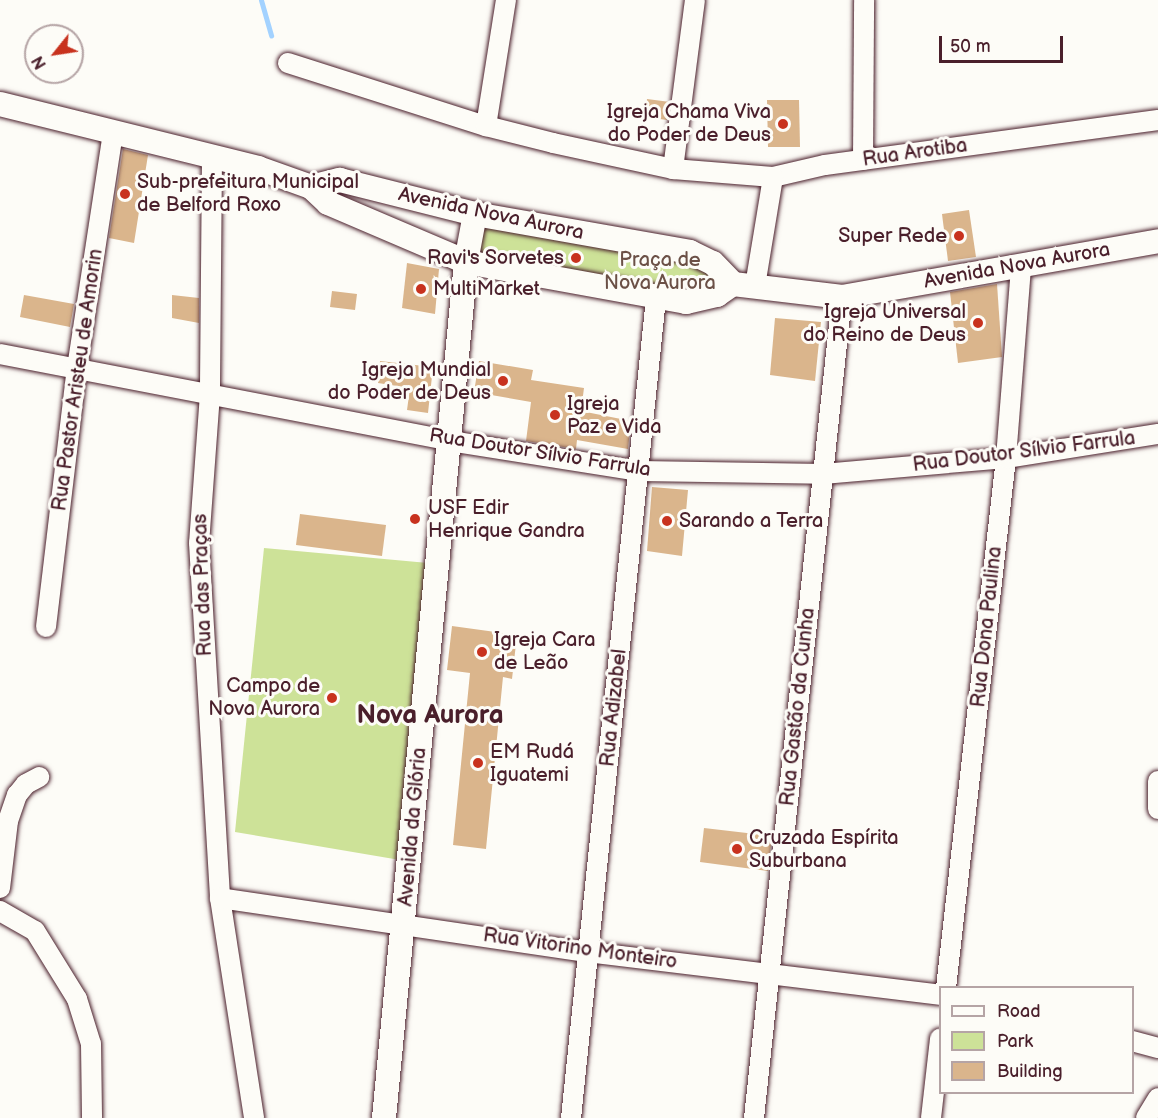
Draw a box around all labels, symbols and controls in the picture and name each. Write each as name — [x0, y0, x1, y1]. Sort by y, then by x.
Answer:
north arrow — [24, 24, 84, 84]
scale bar — [942, 24, 1066, 62]
text: 50 m — [950, 36, 991, 57]
text: N — [28, 52, 51, 72]
place label: Igreja Chama Viva do Poder de Deus — [606, 100, 771, 147]
marker: Igreja Chama Viva do Poder de Deus — [776, 117, 790, 131]
street label: Rua Arotiba — [861, 134, 969, 172]
place label: Sub-prefeitura Municipal de Belford Roxo — [137, 170, 359, 217]
street label: Avenida Nova Aurora — [396, 183, 586, 245]
marker: Sub-prefeitura Municipal de Belford Roxo — [118, 187, 132, 201]
place label: Super Rede — [838, 224, 947, 248]
marker: Super Rede — [952, 229, 966, 243]
street label: Avenida Nova Aurora — [922, 238, 1112, 294]
place label: Ravi's Sorvetes — [427, 246, 564, 270]
street label: Rua Pastor Aristeu de Amorin — [48, 247, 108, 513]
park label: Praça de Nova Aurora — [604, 249, 716, 296]
marker: Ravi's Sorvetes — [569, 251, 583, 265]
place label: MultiMarket — [433, 277, 540, 301]
marker: MultiMarket — [414, 282, 428, 296]
place label: Igreja Universal do Reino de Deus — [803, 300, 966, 347]
marker: Igreja Universal do Reino de Deus — [971, 316, 985, 330]
place label: Igreja Mundial do Poder de Deus — [328, 358, 491, 405]
marker: Igreja Mundial do Poder de Deus — [496, 374, 510, 388]
place label: Igreja Paz e Vida — [567, 392, 662, 439]
marker: Igreja Paz e Vida — [548, 408, 562, 422]
street label: Rua Doutor Sílvio Farrula — [427, 424, 653, 482]
street label: Rua Doutor Sílvio Farrula — [911, 426, 1137, 478]
place label: USF Edir Henrique Gandra — [428, 496, 585, 543]
place label: Sarando a Terra — [679, 509, 824, 533]
marker: USF Edir Henrique Gandra — [406, 510, 424, 528]
street label: Rua das Praças — [189, 513, 217, 657]
marker: Sarando a Terra — [660, 514, 674, 528]
street label: Rua Dona Paulina — [967, 545, 1007, 709]
street label: Rua Gastão da Cunha — [776, 607, 820, 807]
place label: Igreja Cara de Leão — [494, 628, 596, 675]
marker: Igreja Cara de Leão — [475, 645, 489, 659]
street label: Rua Adizabel — [596, 648, 632, 768]
place label: Campo de Nova Aurora — [208, 674, 320, 721]
marker: Campo de Nova Aurora — [325, 691, 339, 705]
district label: Nova Aurora — [356, 700, 504, 732]
place label: EM Rudá Iguatemi — [490, 740, 574, 787]
street label: Avenida da Glória — [394, 747, 432, 907]
marker: EM Rudá Iguatemi — [471, 756, 485, 770]
place label: Cruzada Espírita Suburbana — [749, 826, 899, 873]
marker: Cruzada Espírita Suburbana — [730, 842, 744, 856]
street label: Rua Vitorino Monteiro — [481, 923, 679, 975]
legend — [939, 986, 1134, 1094]
text: Road — [997, 1001, 1041, 1022]
text: Park — [997, 1031, 1033, 1052]
text: Building — [997, 1061, 1063, 1082]

